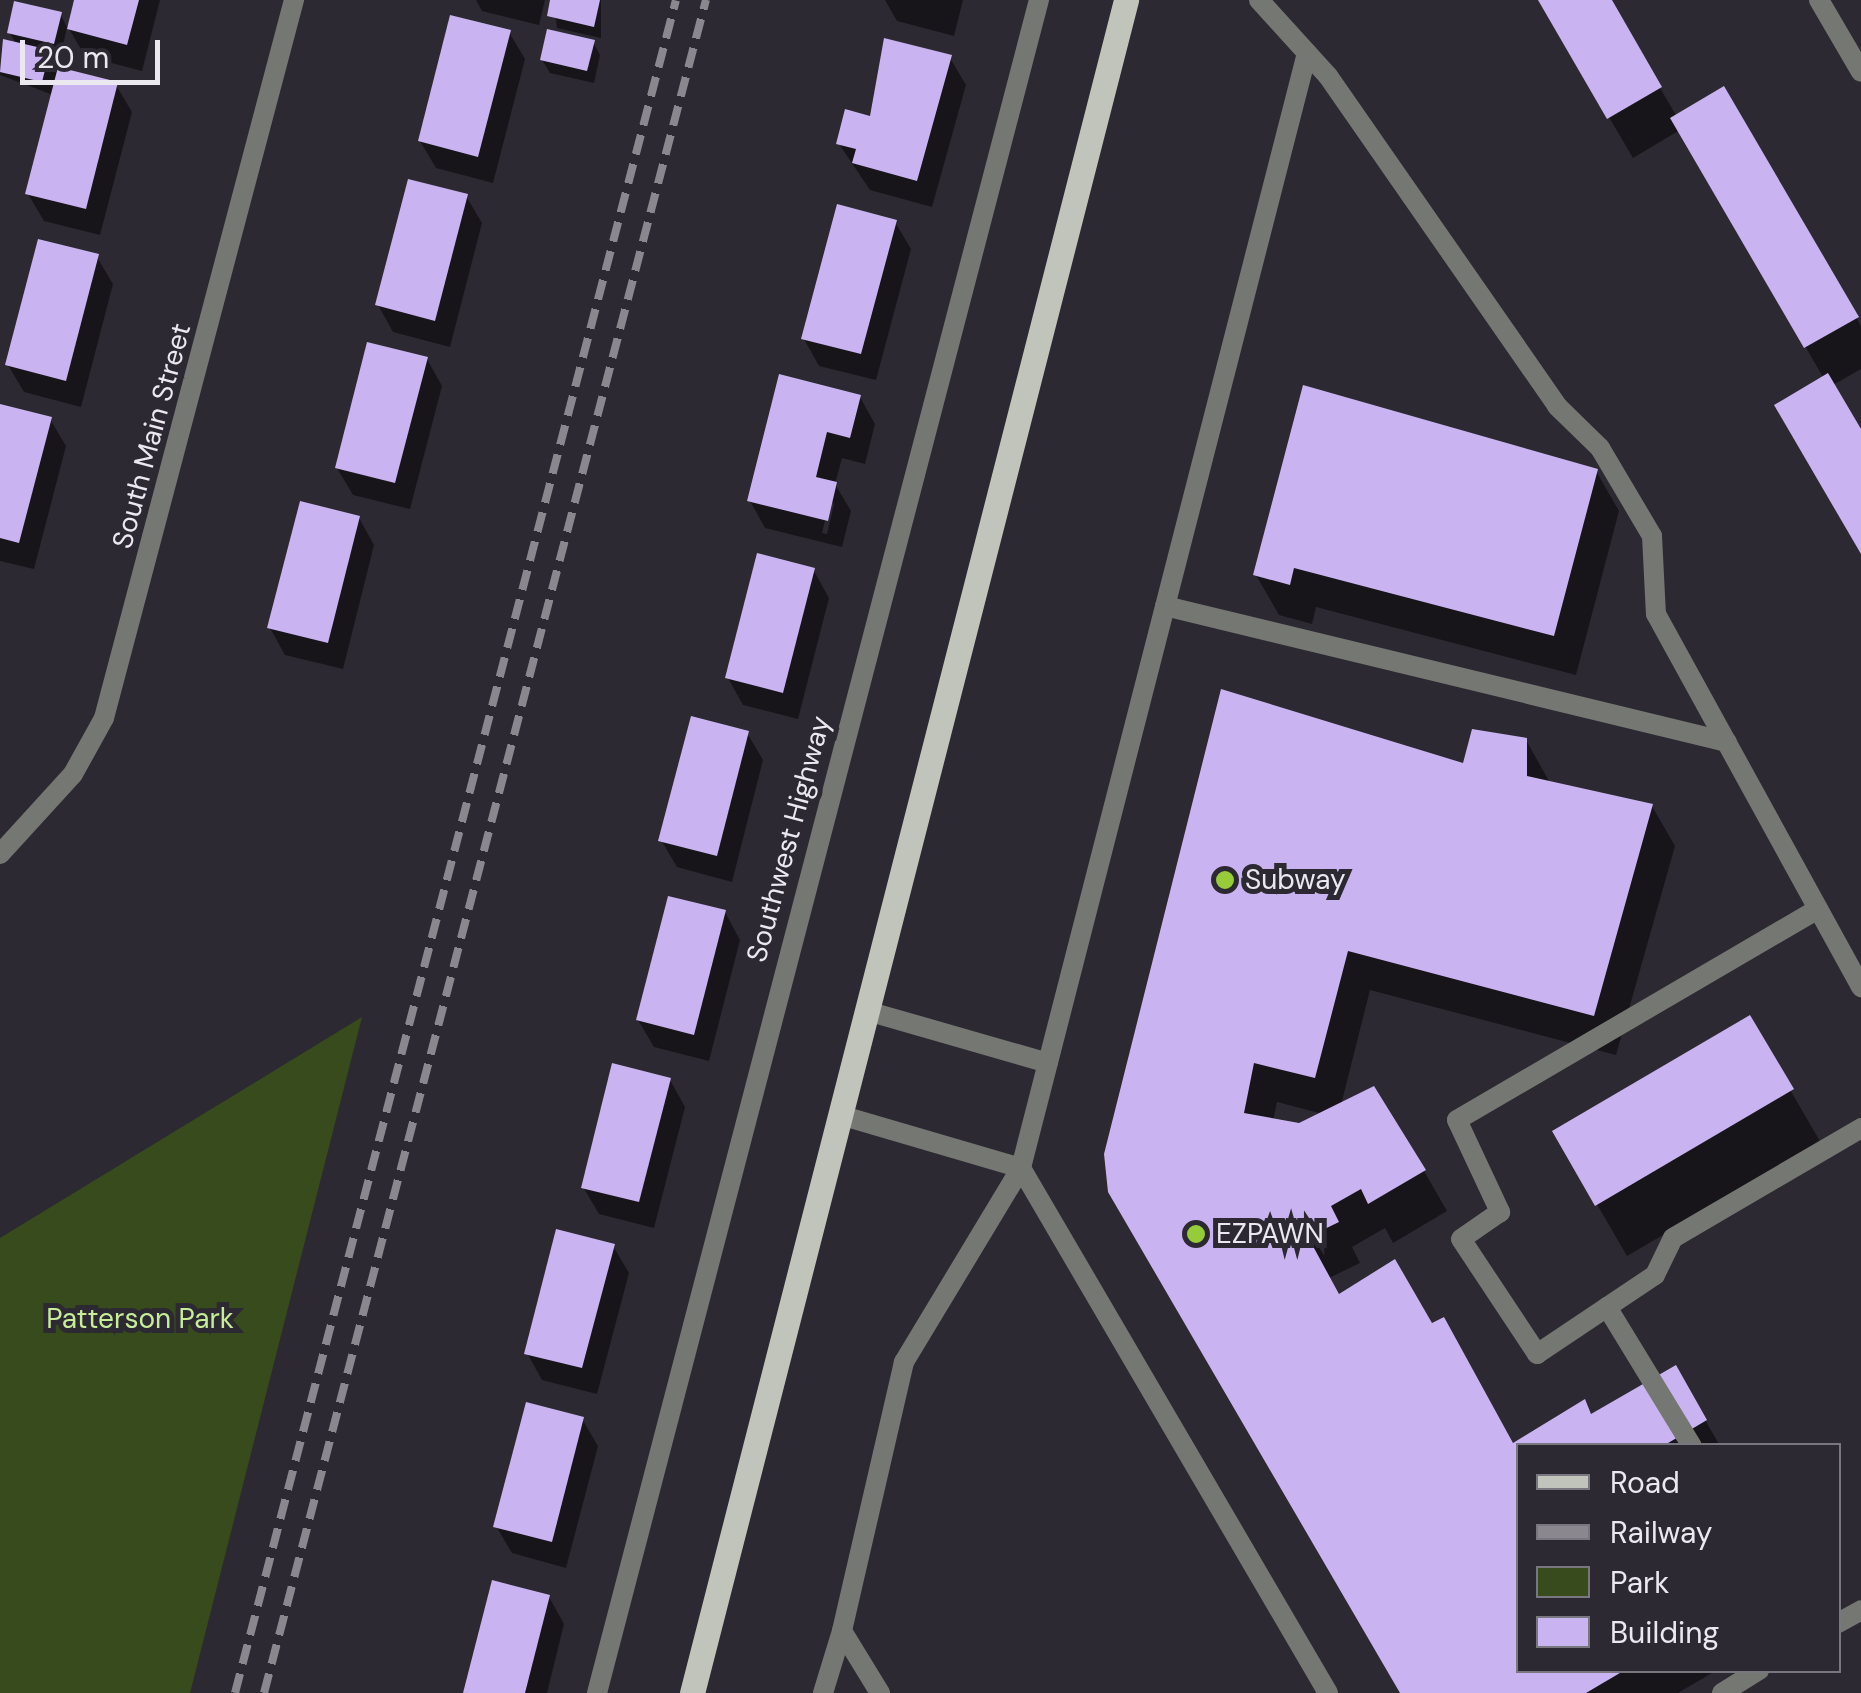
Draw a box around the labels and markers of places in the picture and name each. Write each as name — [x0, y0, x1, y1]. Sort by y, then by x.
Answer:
place label: Subway — [1245, 863, 1346, 897]
marker: Subway — [1214, 869, 1236, 891]
place label: EZPAWN — [1216, 1217, 1324, 1251]
marker: EZPAWN — [1185, 1223, 1207, 1245]

